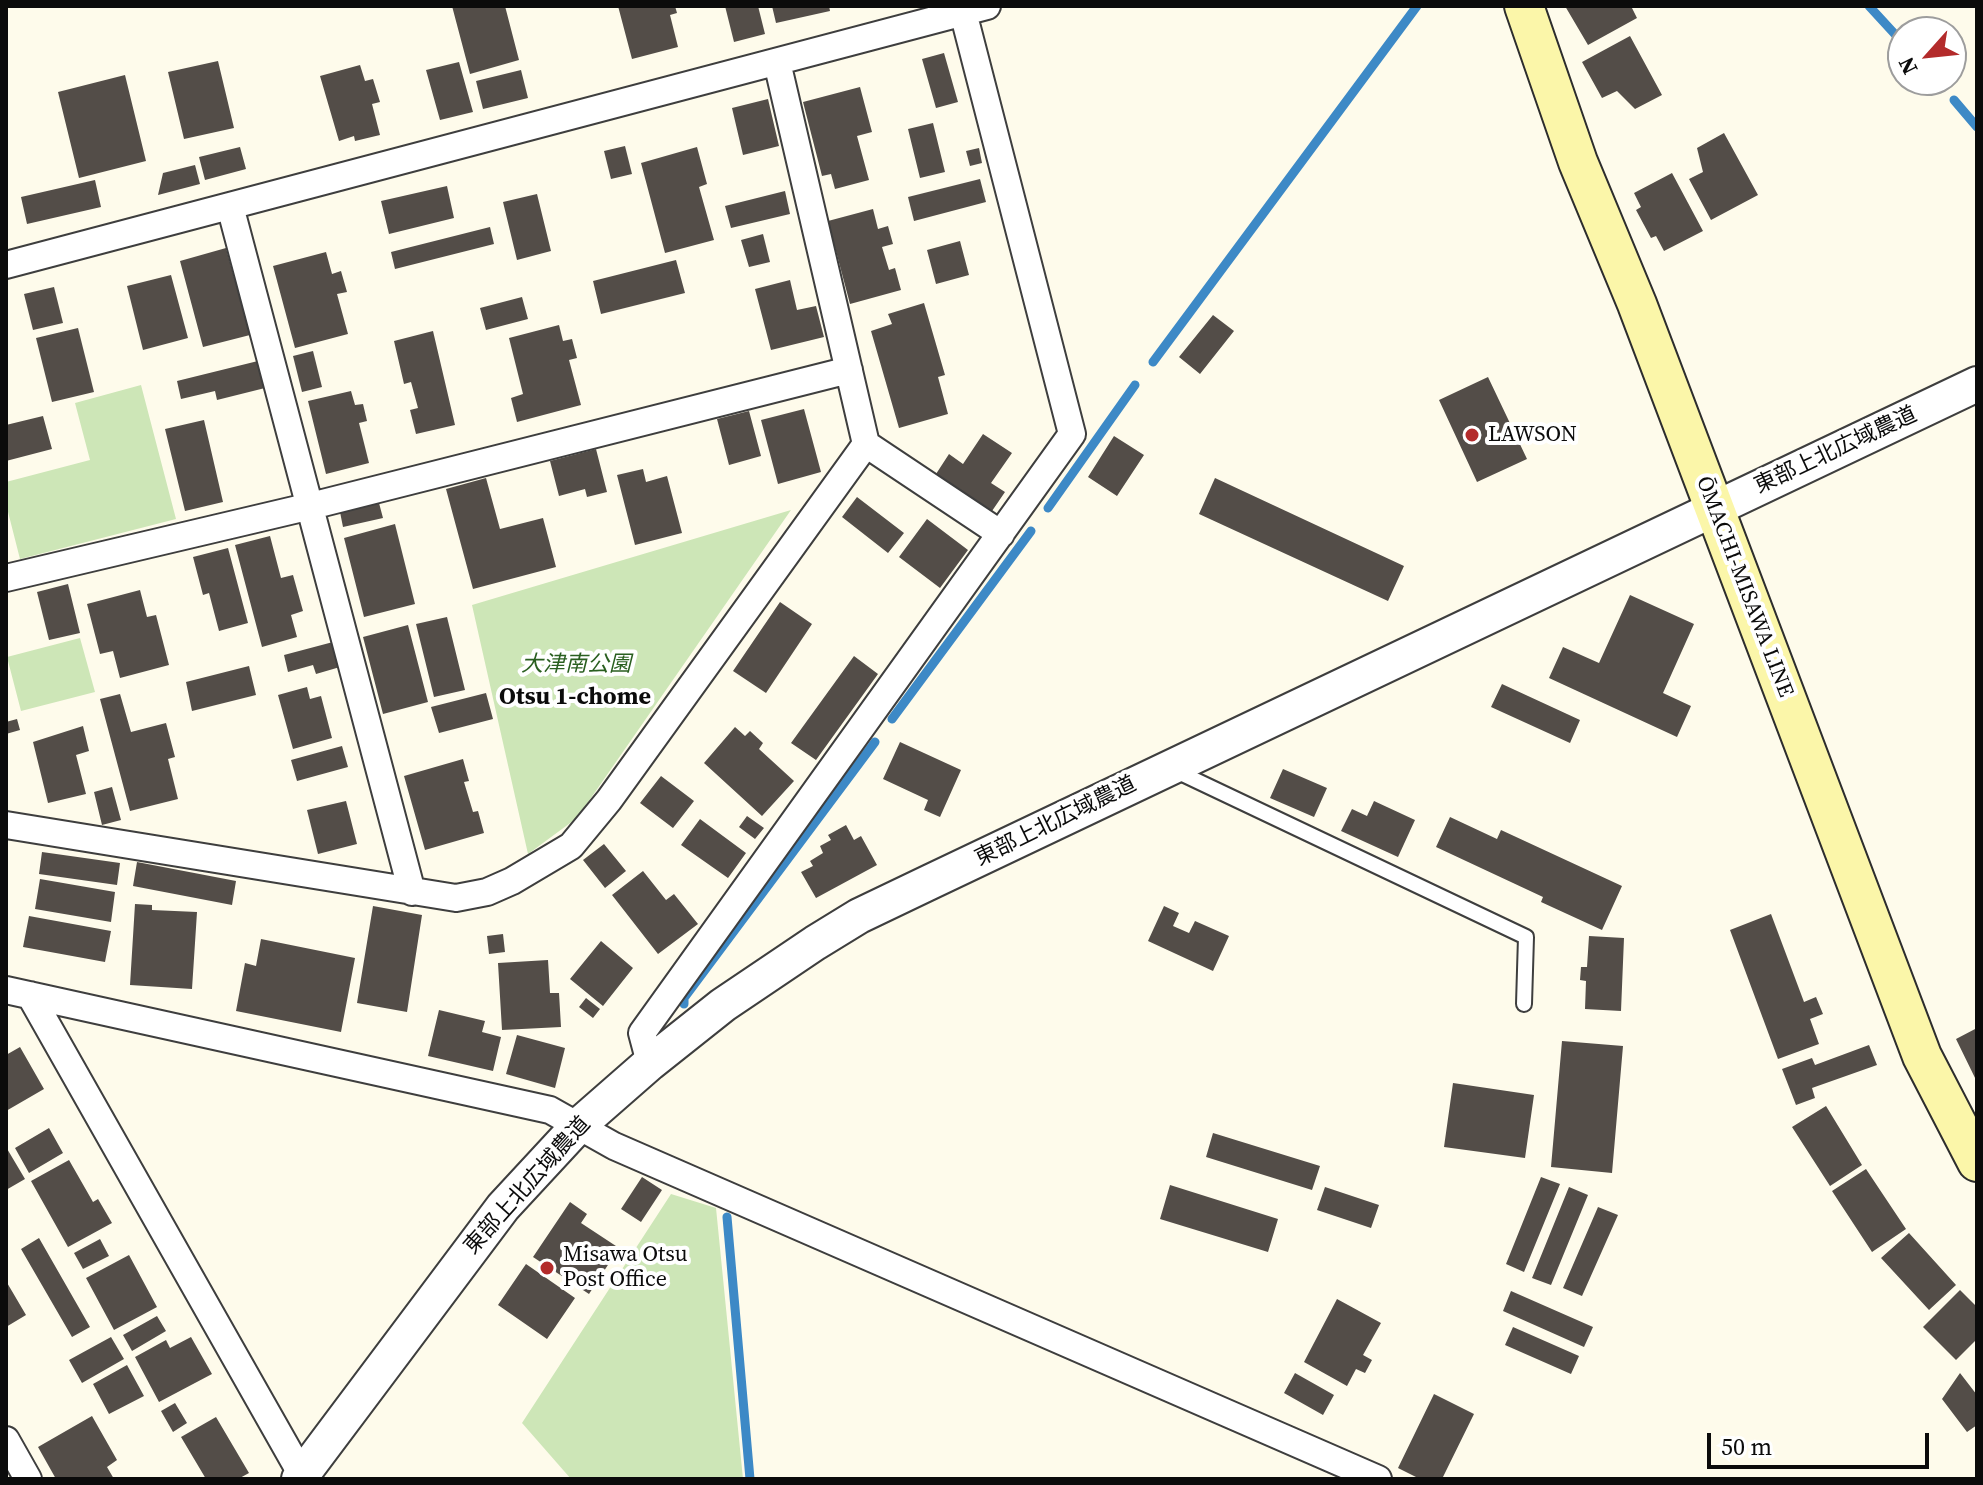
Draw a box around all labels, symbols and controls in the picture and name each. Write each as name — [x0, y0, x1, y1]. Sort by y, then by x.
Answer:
north arrow — [1887, 16, 1967, 96]
text: N — [1890, 52, 1924, 80]
street label: 東部上北広域農道 — [1751, 402, 1921, 500]
place label: LAWSON — [1488, 422, 1577, 448]
marker: LAWSON — [1463, 426, 1481, 444]
street label: ŌMACHI-MISAWA LINE — [1690, 473, 1798, 701]
park label: 大津南公園 — [521, 652, 631, 678]
district label: Otsu 1-chome — [499, 684, 651, 712]
street label: 東部上北広域農道 — [971, 772, 1141, 872]
street label: 東部上北広域農道 — [459, 1112, 597, 1260]
place label: Misawa Otsu Post Office — [563, 1242, 688, 1294]
marker: Misawa Otsu Post Office — [538, 1259, 556, 1277]
scale bar — [1711, 1417, 1933, 1467]
text: 50 m — [1721, 1430, 1772, 1463]

